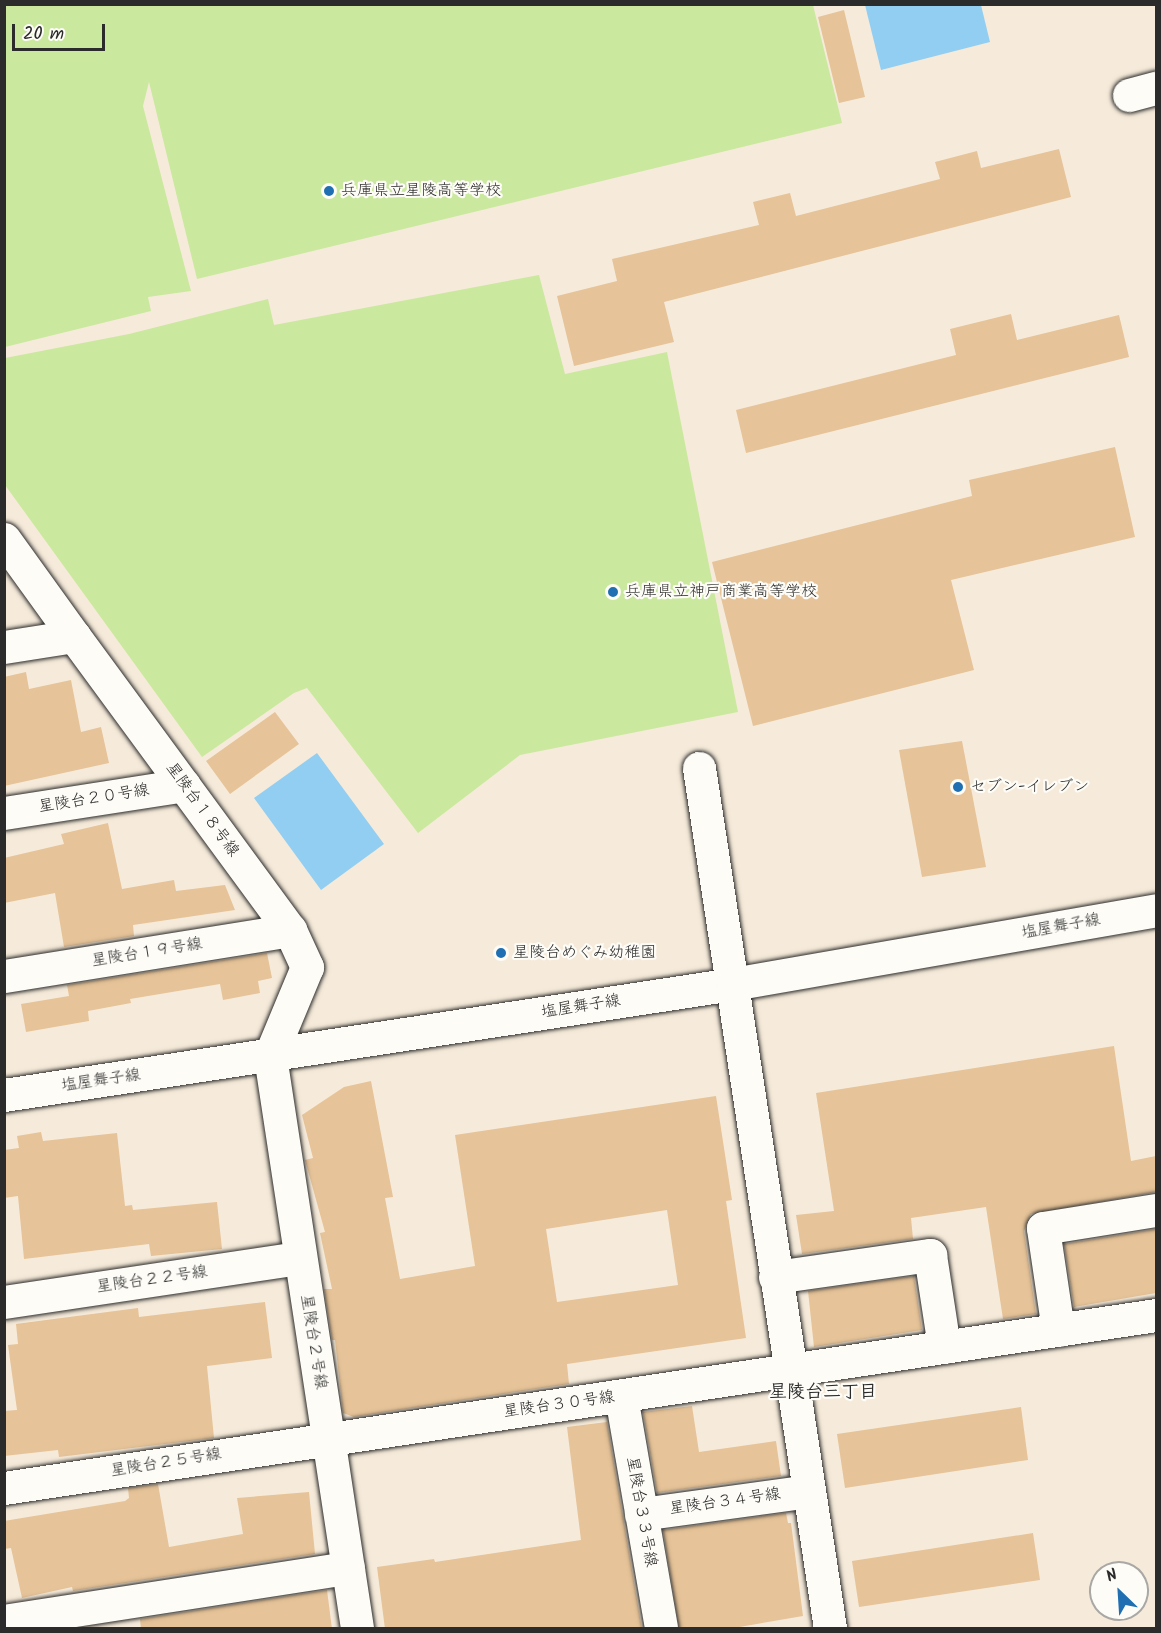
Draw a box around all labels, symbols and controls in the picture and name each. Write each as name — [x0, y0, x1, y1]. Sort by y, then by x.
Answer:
scale bar — [15, 12, 108, 50]
text: 20 m — [23, 20, 64, 49]
place label: 兵庫県立星陵高等学校 — [341, 181, 501, 201]
marker: 兵庫県立星陵高等学校 — [322, 184, 336, 198]
place label: 兵庫県立神戸商業高等学校 — [625, 582, 817, 602]
marker: 兵庫県立神戸商業高等学校 — [606, 585, 620, 599]
street label: 星陵台１８号線 — [161, 759, 243, 861]
place label: セブン-イレブン — [970, 777, 1089, 797]
marker: セブン-イレブン — [951, 780, 965, 794]
street label: 星陵台２０号線 — [37, 781, 151, 817]
street label: 塩屋舞子線 — [1020, 911, 1102, 943]
street label: 星陵台１９号線 — [90, 935, 204, 971]
place label: 星陵台めぐみ幼稚園 — [513, 943, 657, 963]
marker: 星陵台めぐみ幼稚園 — [494, 946, 508, 960]
street label: 塩屋舞子線 — [540, 991, 622, 1023]
street label: 塩屋舞子線 — [60, 1066, 142, 1096]
street label: 星陵台２２号線 — [95, 1263, 209, 1297]
street label: 星陵台２号線 — [296, 1293, 330, 1391]
district label: 星陵台三丁目 — [769, 1382, 877, 1404]
street label: 星陵台３０号線 — [502, 1388, 616, 1422]
street label: 星陵台２５号線 — [109, 1445, 223, 1481]
street label: 星陵台３３号線 — [622, 1455, 660, 1569]
street label: 星陵台３４号線 — [668, 1485, 782, 1519]
north arrow — [1089, 1561, 1149, 1621]
text: N — [1102, 1563, 1122, 1590]

